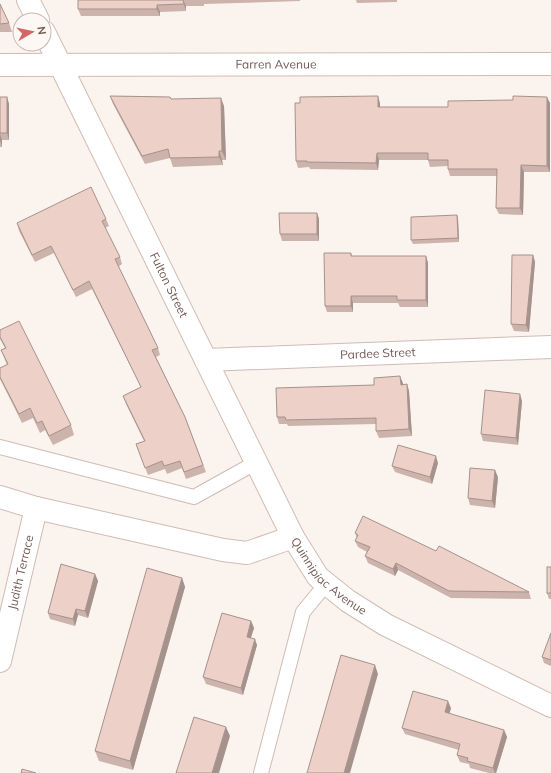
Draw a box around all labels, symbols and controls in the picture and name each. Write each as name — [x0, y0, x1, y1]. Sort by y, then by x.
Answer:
north arrow — [12, 12, 52, 52]
text: N — [34, 25, 49, 36]
street label: Farren Avenue — [236, 56, 316, 72]
street label: Fulton Street — [147, 250, 192, 320]
street label: Pardee Street — [340, 344, 416, 362]
street label: Judith Terrace — [4, 533, 36, 611]
street label: Quinnipiac Avenue — [288, 534, 370, 618]

